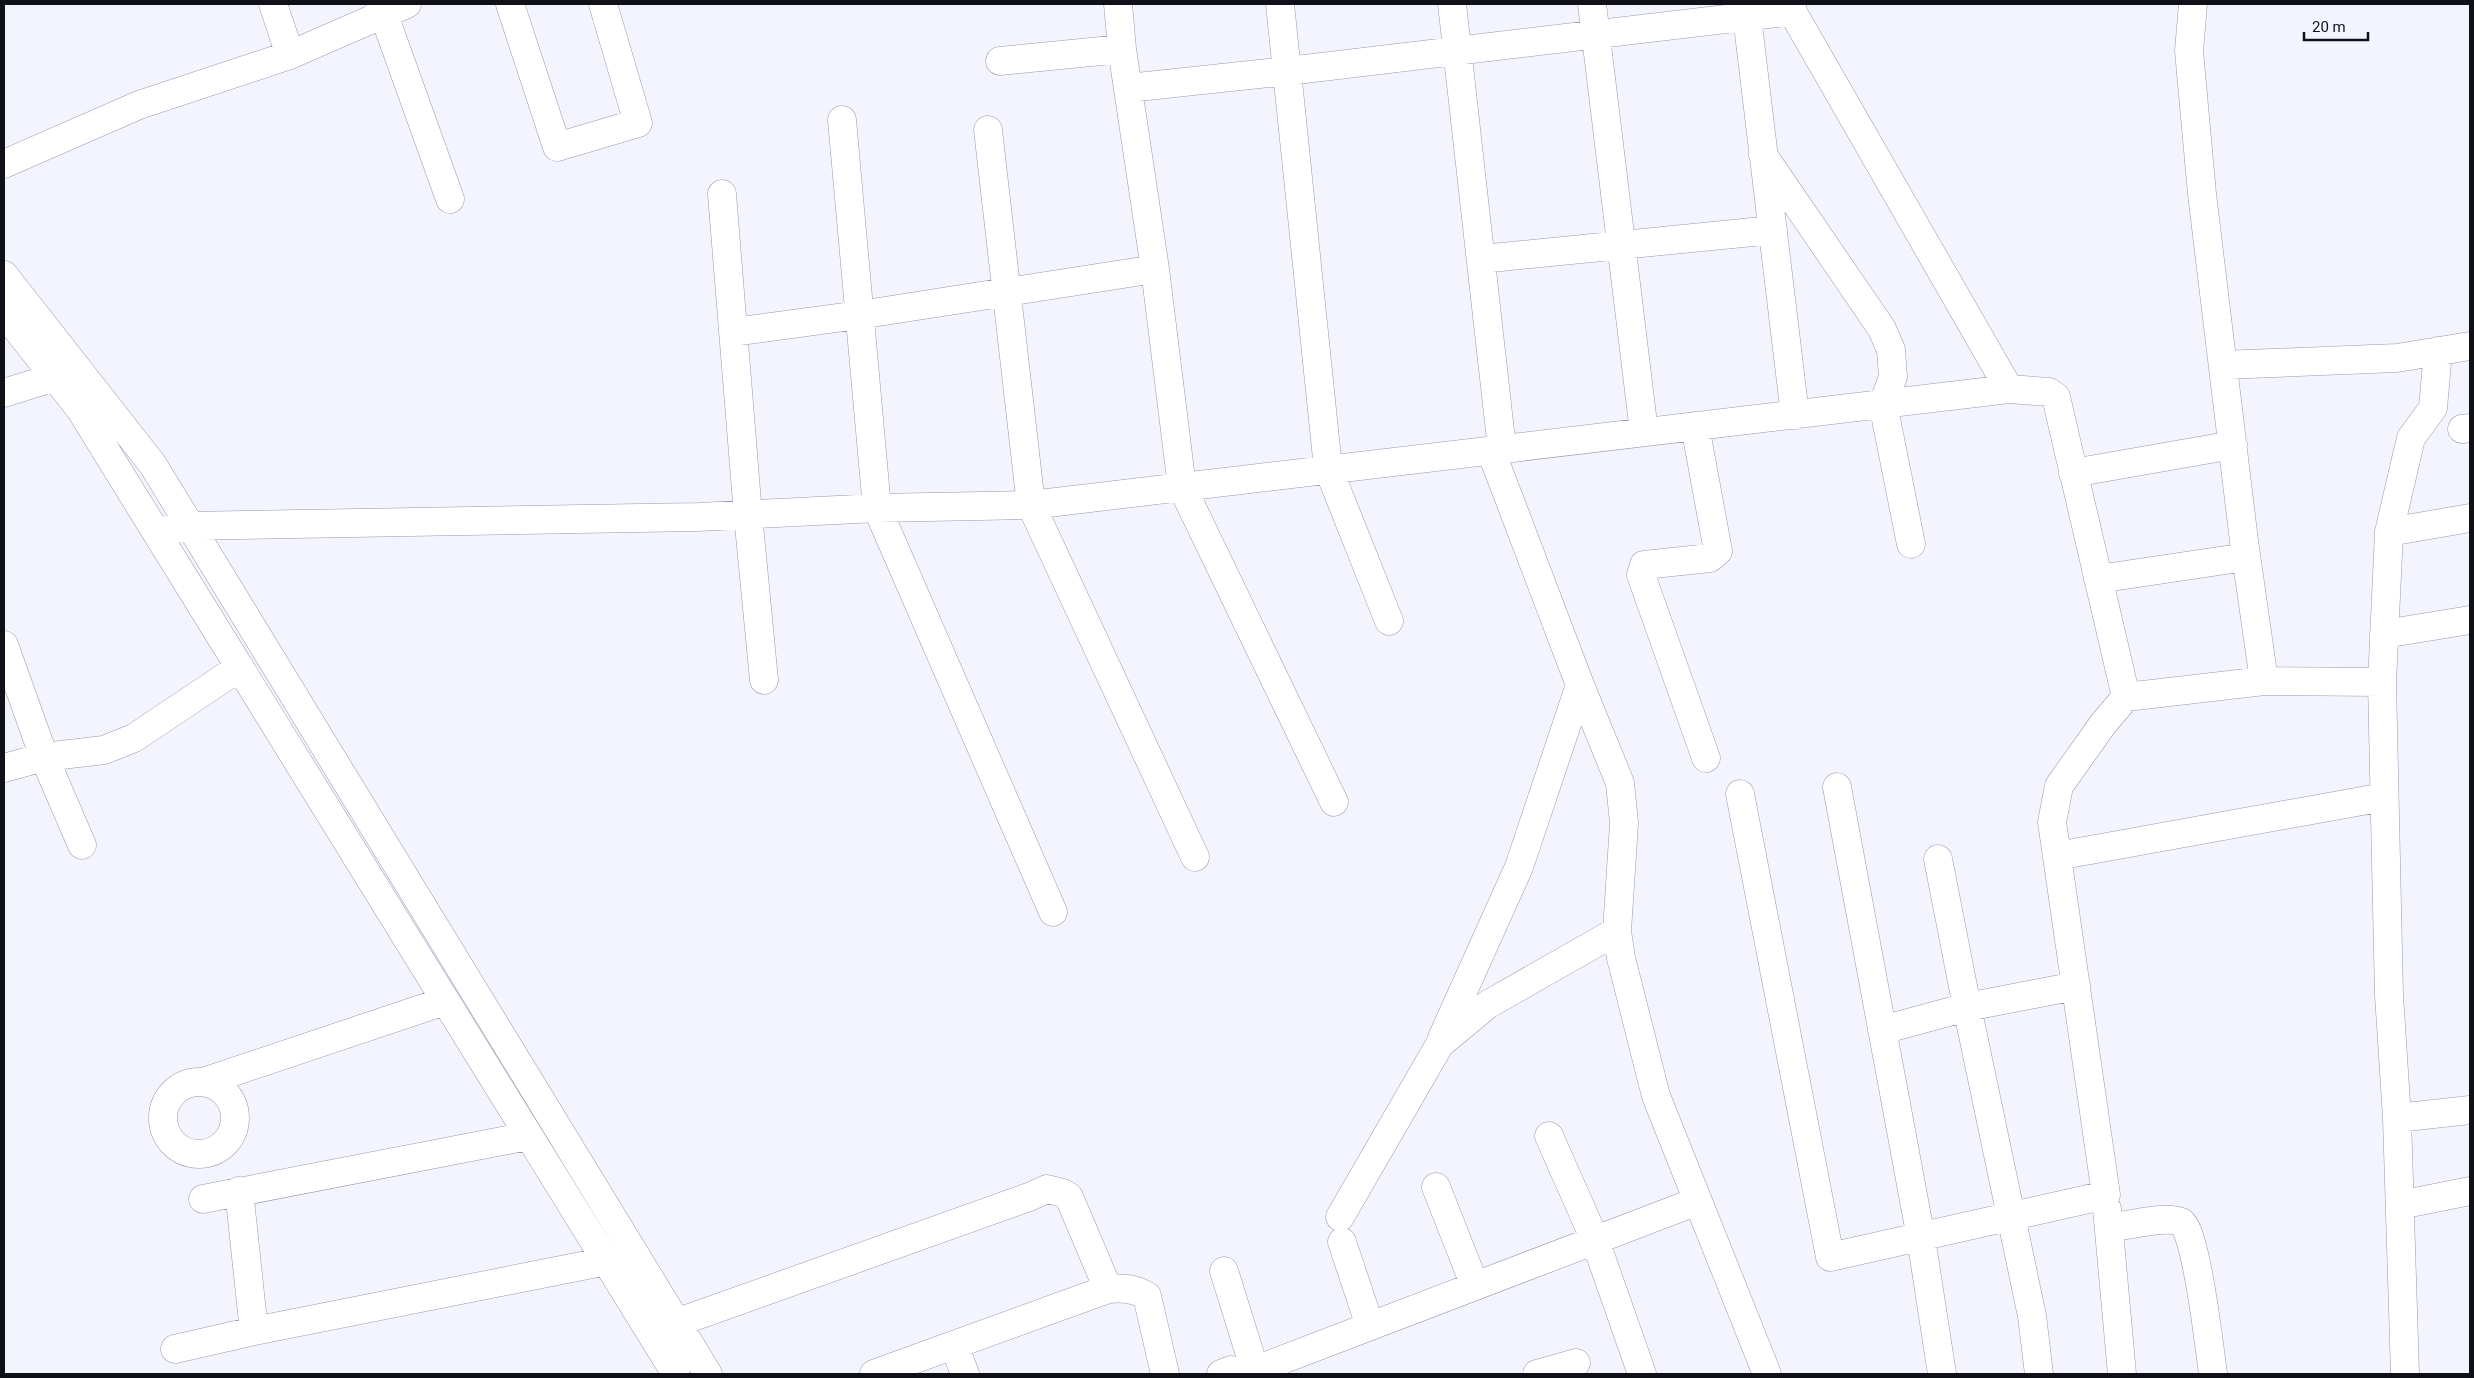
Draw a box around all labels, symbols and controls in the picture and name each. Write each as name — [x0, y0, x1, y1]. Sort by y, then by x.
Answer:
scale bar — [2304, 10, 2368, 42]
text: 20 m — [2312, 18, 2346, 36]

